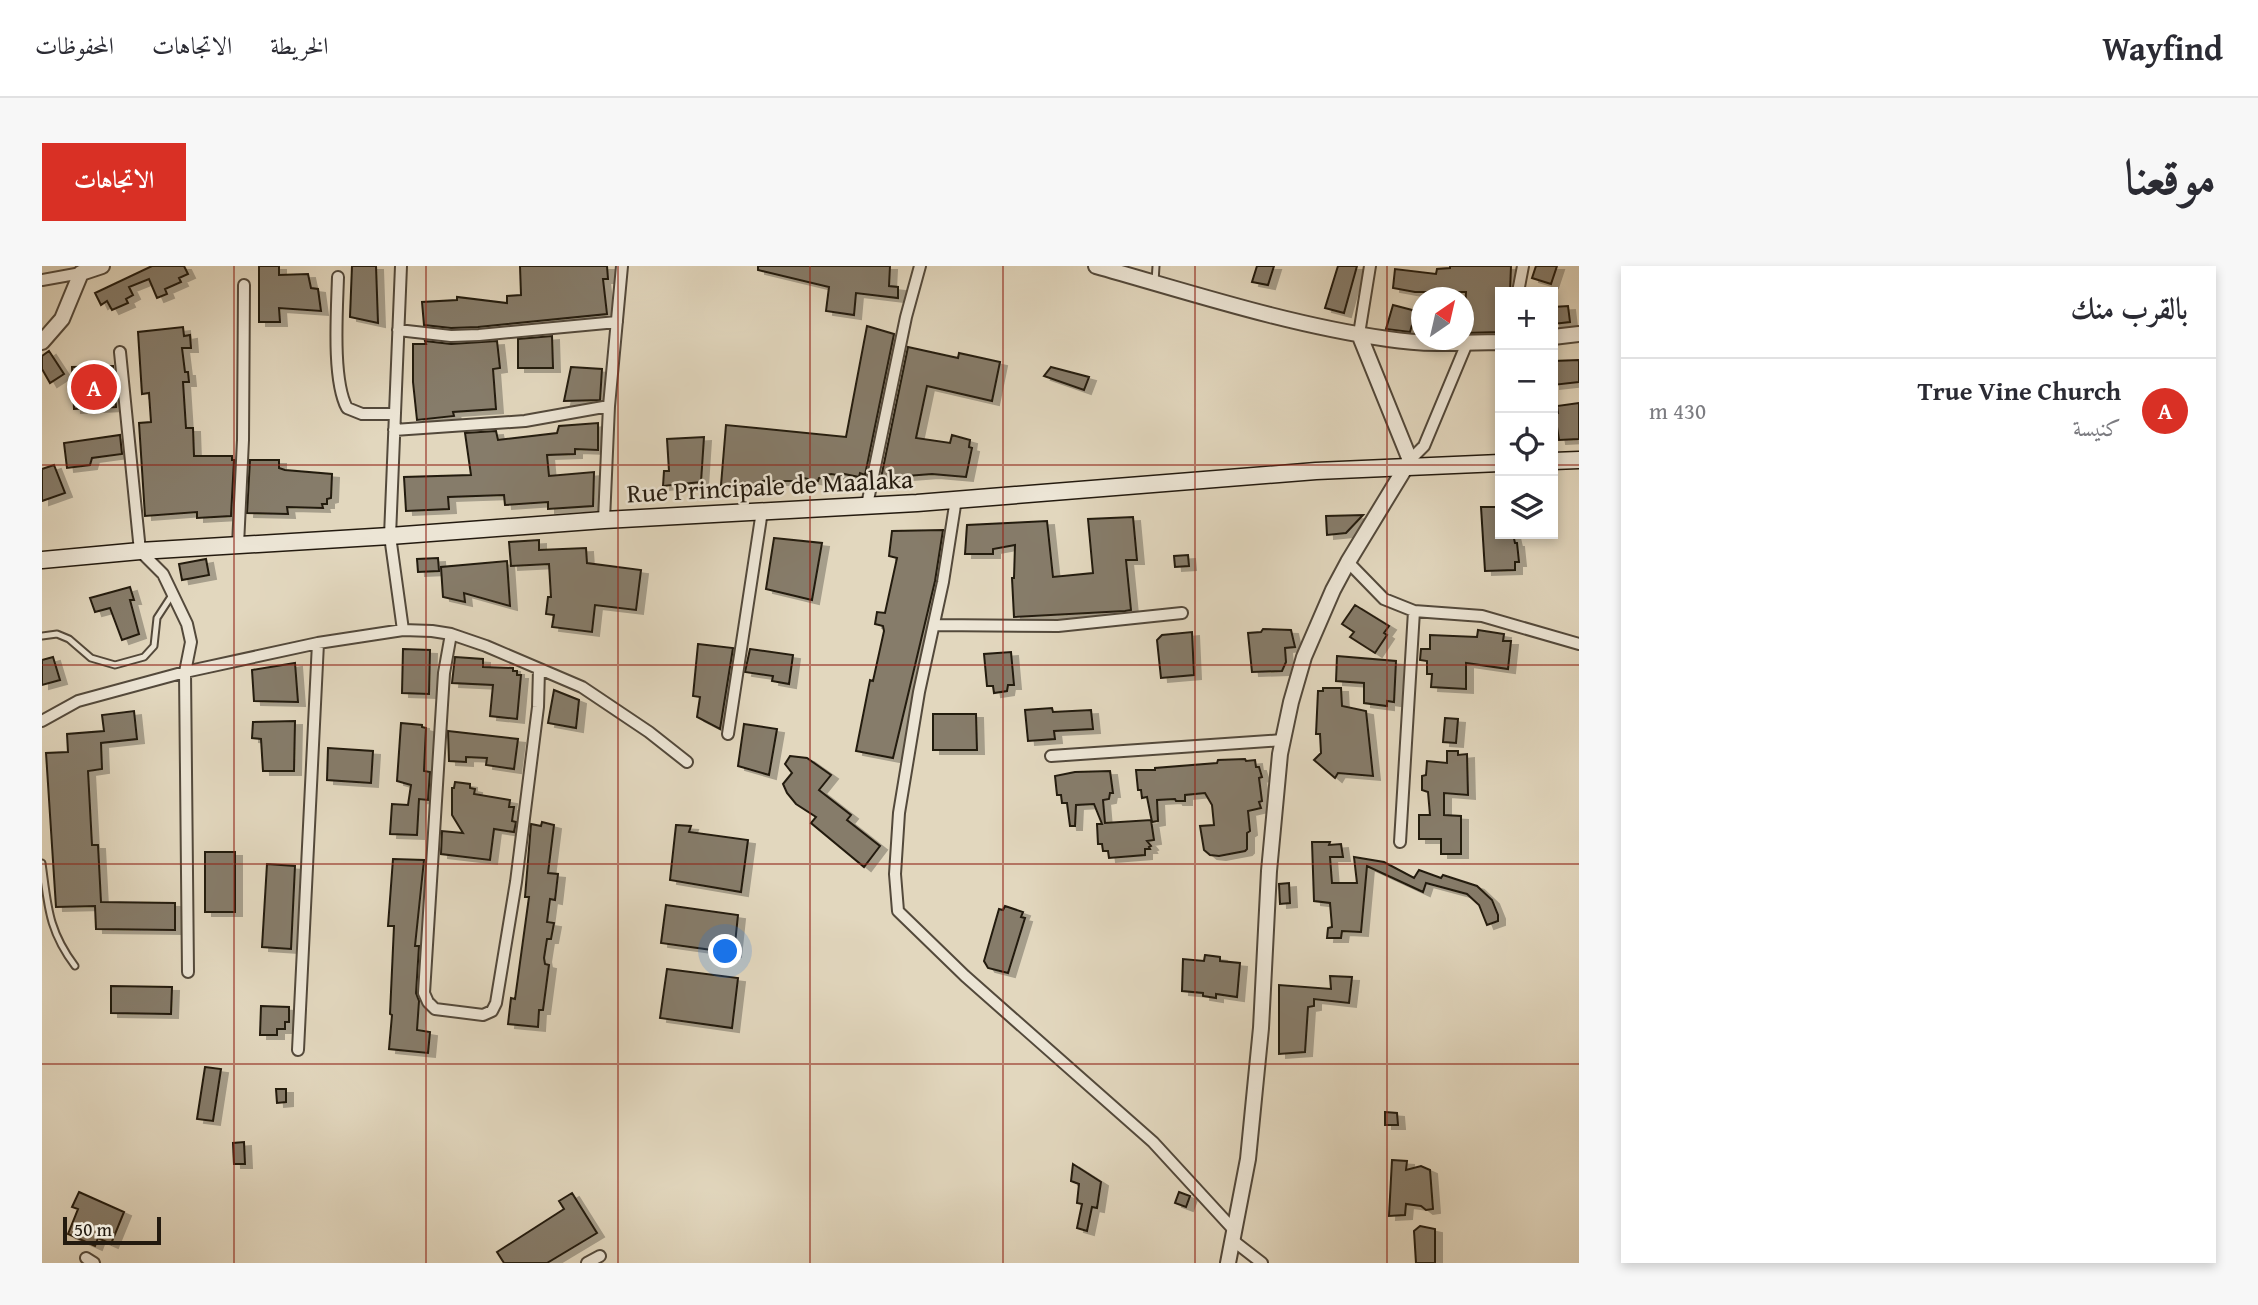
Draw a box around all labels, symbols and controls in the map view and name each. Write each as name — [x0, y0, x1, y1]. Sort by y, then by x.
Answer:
text: Wayfind — [2102, 24, 2223, 72]
text: المحفوظات — [35, 28, 114, 63]
text: الاتجاهات — [152, 28, 232, 63]
text: الخريطة — [270, 28, 329, 63]
text: موقعنا — [2124, 140, 2216, 212]
button: الاتجاهات — [42, 143, 186, 221]
text: بالقرب منك — [2071, 286, 2188, 330]
north arrow — [1411, 287, 1474, 350]
map controls — [1495, 287, 1558, 539]
button: + — [1495, 287, 1558, 350]
button: − — [1495, 350, 1558, 413]
pin: A — [71, 361, 117, 413]
text: True Vine Church — [1917, 371, 2121, 410]
text: 430 m — [1649, 394, 1706, 427]
text: A — [2158, 394, 2172, 427]
text: كنيسة — [2073, 411, 2121, 444]
button: locate — [1495, 413, 1558, 476]
street label: Rue Principale de Maalaka — [626, 458, 915, 512]
button: layers — [1495, 476, 1558, 539]
your location — [708, 934, 742, 968]
scale bar — [63, 1214, 161, 1246]
text: 50 m — [74, 1215, 112, 1243]

